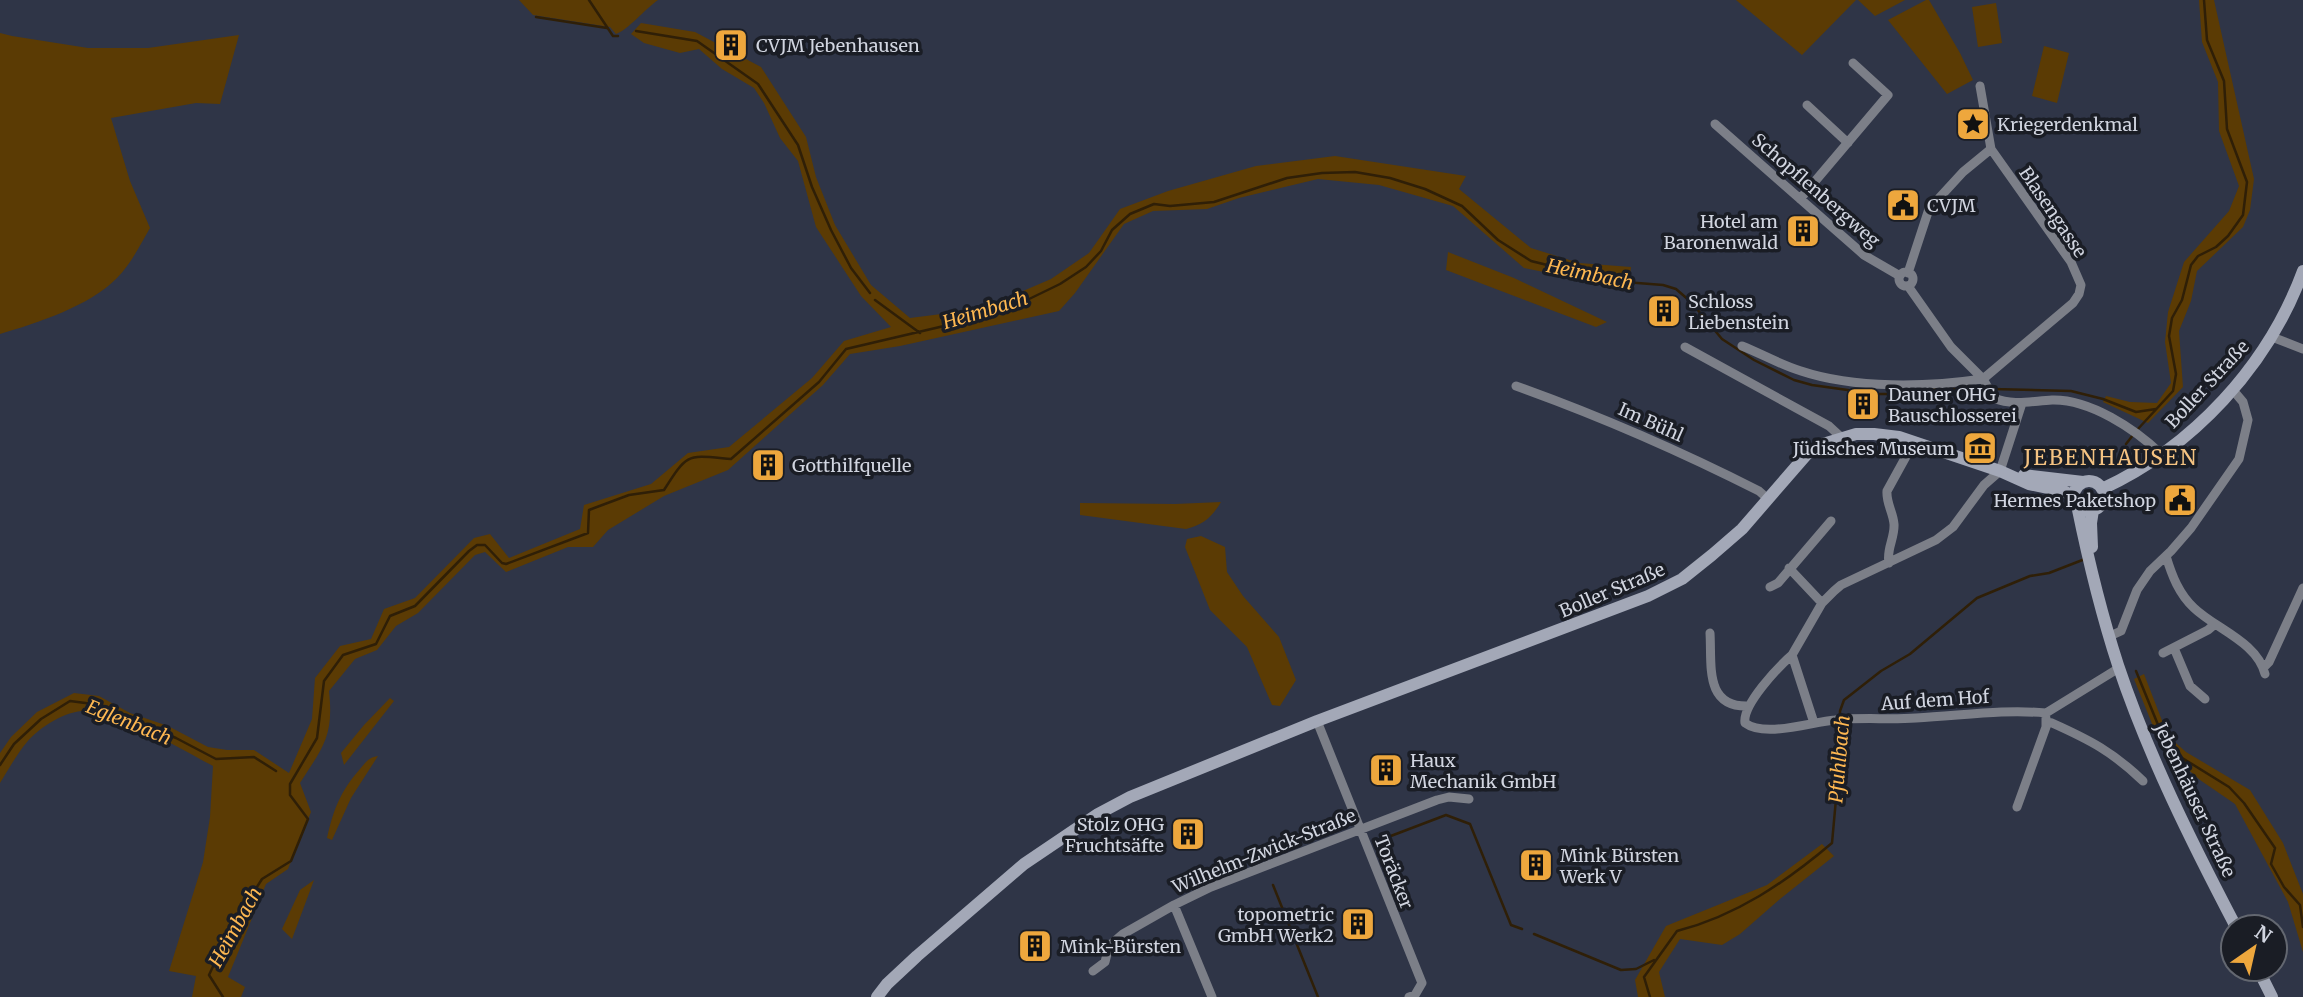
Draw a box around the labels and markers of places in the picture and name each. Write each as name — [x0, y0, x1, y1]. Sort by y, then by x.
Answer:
building icon: CVJM Jebenhausen — [712, 26, 750, 64]
place label: CVJM Jebenhausen — [756, 34, 920, 57]
place icon: Kriegerdenkmal — [1954, 105, 1992, 143]
place label: Kriegerdenkmal — [1997, 113, 2138, 136]
public building icon: CVJM — [1884, 186, 1922, 224]
place label: CVJM — [1927, 194, 1976, 217]
place label: Hotel am Baronenwald — [1663, 210, 1778, 254]
building icon: Hotel am Baronenwald — [1784, 212, 1822, 250]
place label: Schloss Liebenstein — [1688, 290, 1789, 334]
building icon: Schloss Liebenstein — [1645, 292, 1683, 330]
place label: Dauner OHG Bauschlosserei — [1888, 383, 2017, 427]
building icon: Dauner OHG Bauschlosserei — [1844, 385, 1882, 423]
museum icon: Jüdisches Museum — [1961, 429, 1999, 467]
place label: Jüdisches Museum — [1792, 437, 1955, 460]
building icon: Gotthilfquelle — [749, 446, 787, 484]
place label: Gotthilfquelle — [792, 454, 912, 477]
public building icon: Hermes Paketshop — [2161, 481, 2199, 519]
place label: Hermes Paketshop — [1993, 489, 2156, 512]
place label: Haux Mechanik GmbH — [1410, 749, 1556, 793]
building icon: Haux Mechanik GmbH — [1367, 751, 1405, 789]
place label: Stolz OHG Fruchtsäfte — [1065, 813, 1164, 857]
building icon: Stolz OHG Fruchtsäfte — [1169, 815, 1207, 853]
place label: Mink Bürsten Werk V — [1559, 844, 1679, 888]
building icon: Mink Bürsten Werk V — [1517, 846, 1555, 884]
place label: topometric GmbH Werk2 — [1218, 903, 1334, 947]
building icon: topometric GmbH Werk2 — [1339, 905, 1377, 943]
building icon: Mink-Bürsten — [1016, 927, 1054, 965]
place label: Mink-Bürsten — [1060, 935, 1181, 958]

